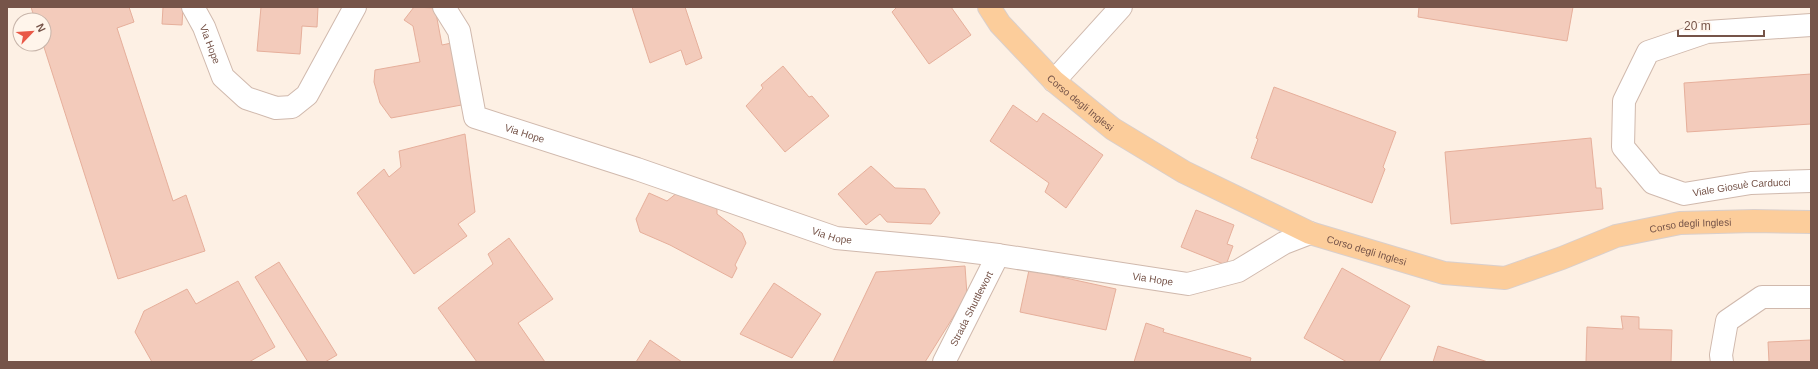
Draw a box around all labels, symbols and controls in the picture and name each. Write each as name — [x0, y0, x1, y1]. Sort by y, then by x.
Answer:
north arrow — [12, 12, 52, 52]
scale bar — [1678, 12, 1764, 38]
text: 20 m — [1684, 19, 1711, 33]
text: N — [34, 22, 48, 34]
street label: Via Hope — [198, 23, 223, 66]
street label: Corso degli Inglesi — [1045, 72, 1116, 133]
street label: Via Hope — [504, 121, 546, 145]
street label: Viale Giosuè Carducci — [1692, 176, 1791, 198]
street label: Corso degli Inglesi — [1648, 216, 1731, 235]
street label: Via Hope — [811, 225, 853, 245]
street label: Corso degli Inglesi — [1326, 233, 1408, 267]
street label: Strada Shuttlewort — [948, 269, 995, 348]
street label: Via Hope — [1132, 270, 1174, 287]

